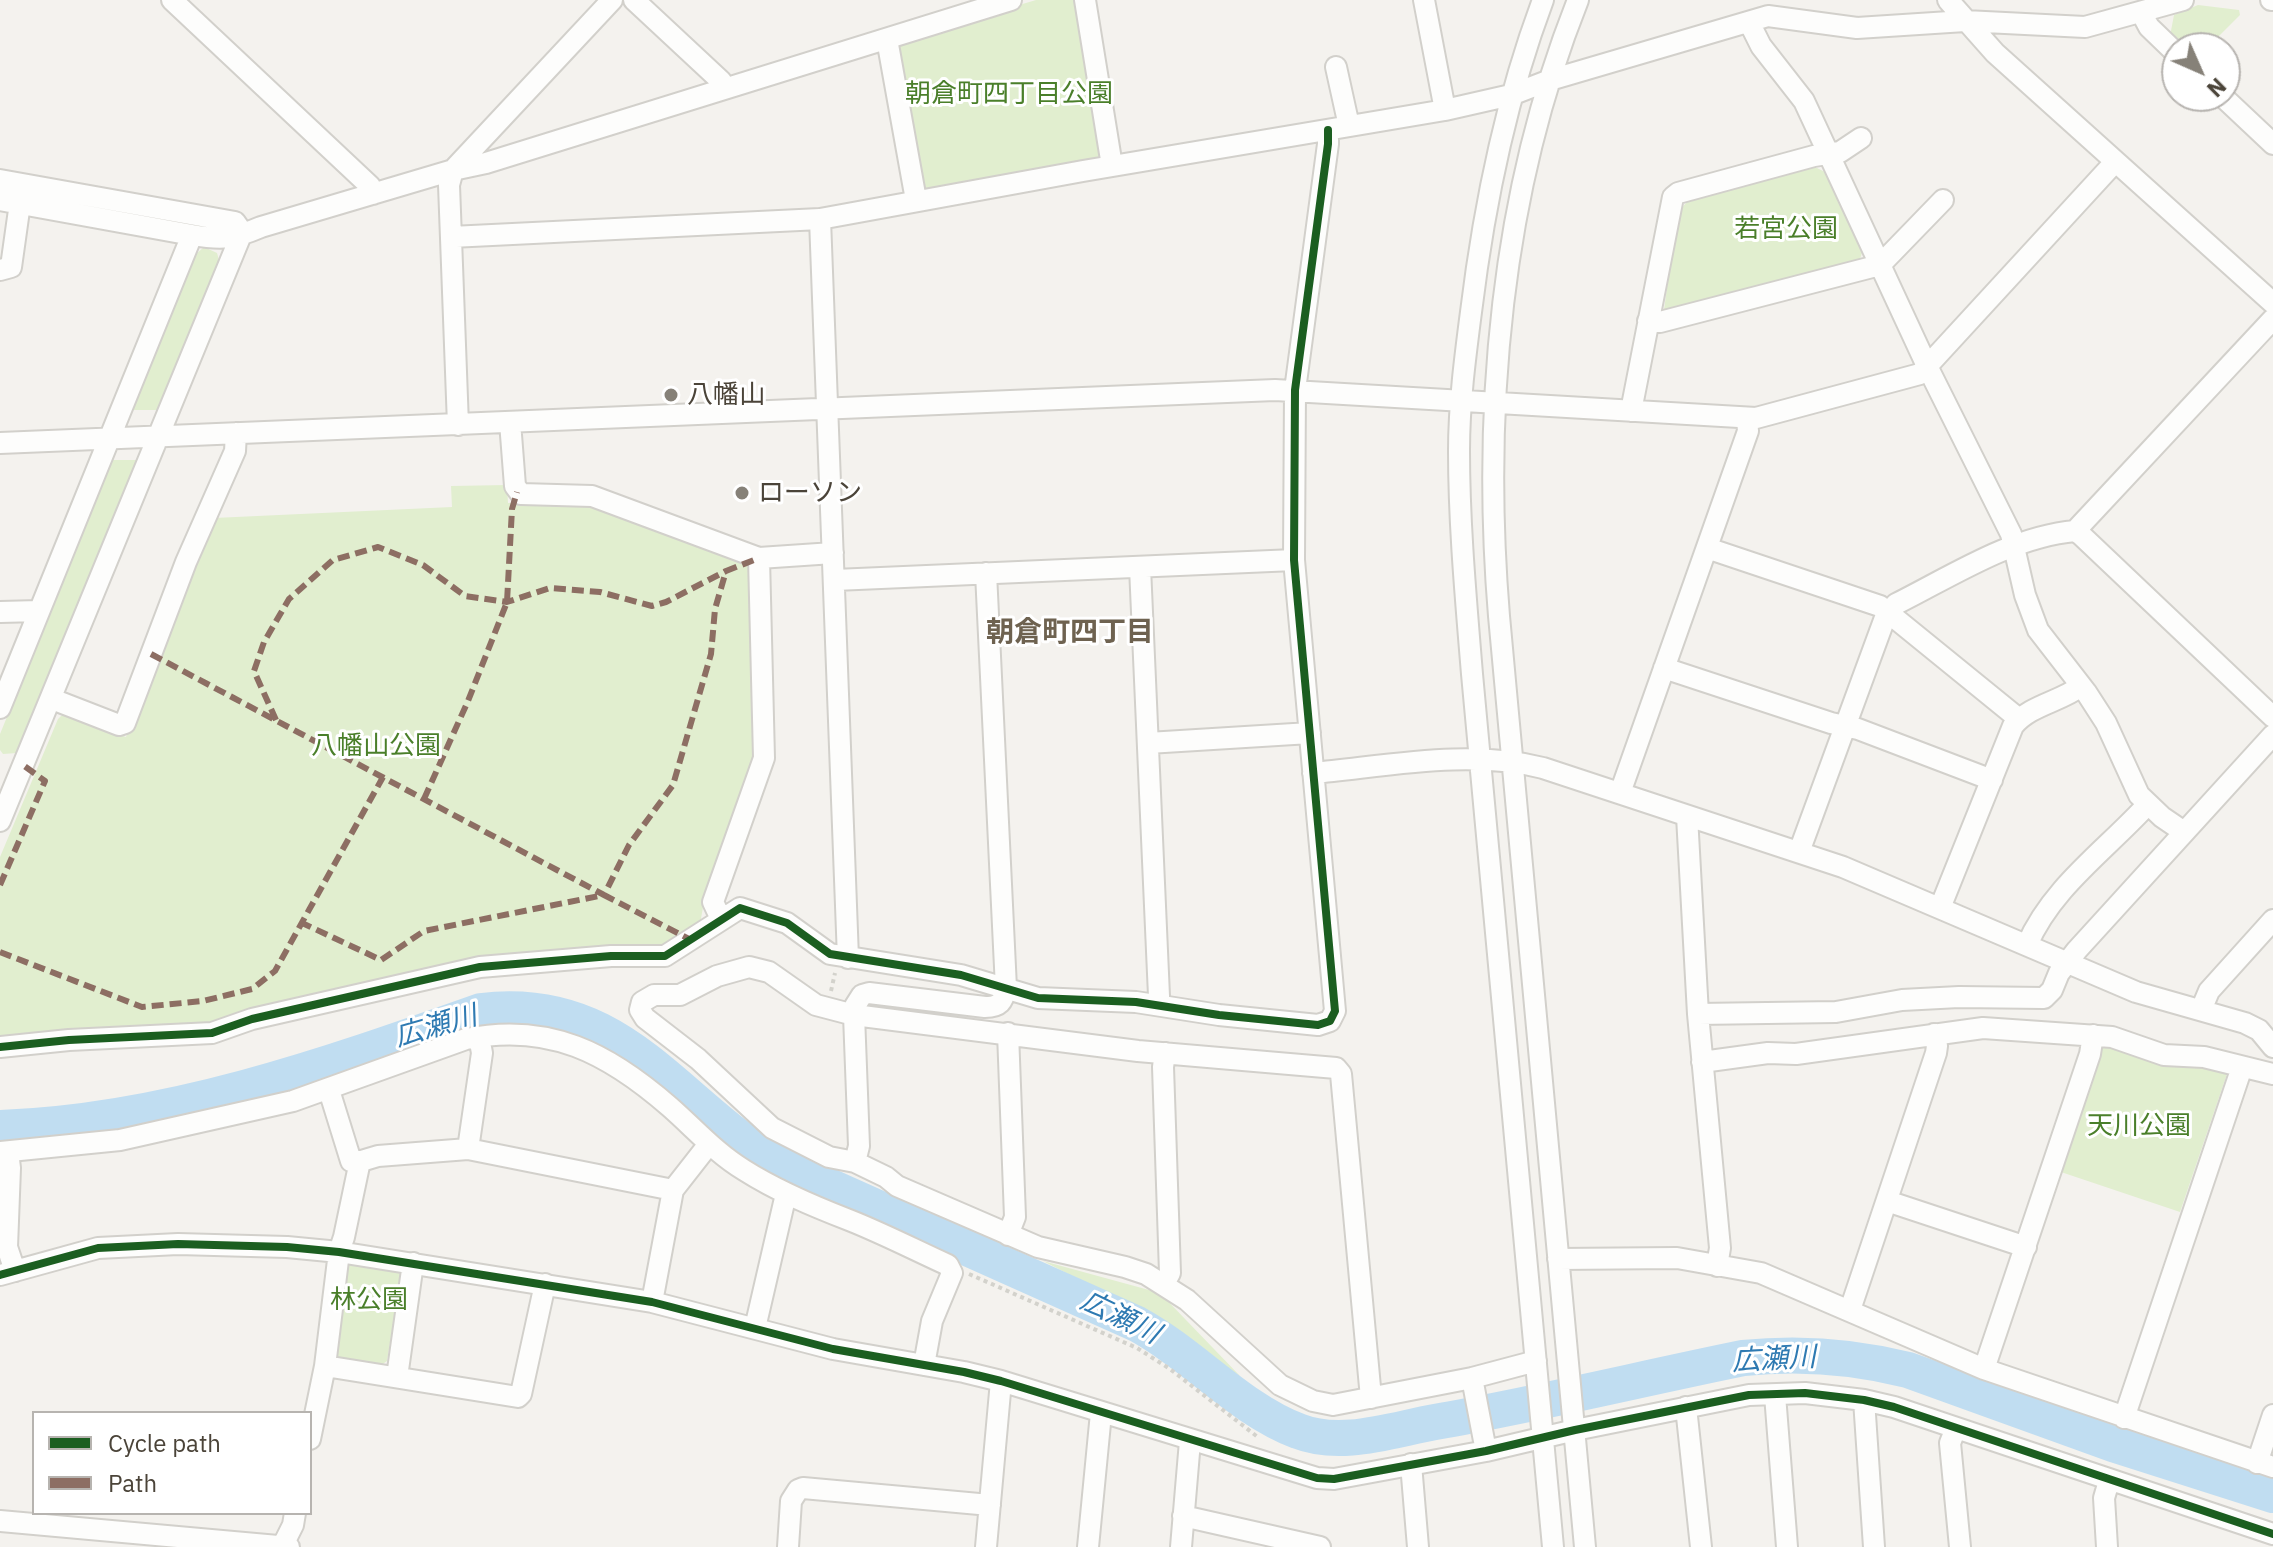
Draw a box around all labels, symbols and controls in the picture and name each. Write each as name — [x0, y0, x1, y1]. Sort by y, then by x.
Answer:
north arrow — [2161, 32, 2241, 112]
text: N — [2201, 72, 2233, 104]
park label: 朝倉町四丁目公園 — [905, 78, 1113, 110]
park label: 若宮公園 — [1734, 213, 1838, 245]
place label: 八幡山 — [687, 379, 765, 411]
marker: 八幡山 — [662, 386, 680, 404]
place label: ローソン — [758, 477, 862, 509]
marker: ローソン — [733, 484, 751, 502]
district label: 朝倉町四丁目 — [986, 616, 1154, 650]
park label: 八幡山公園 — [311, 730, 441, 762]
water label: 広瀬川 — [391, 999, 481, 1055]
park label: 天川公園 — [2087, 1110, 2191, 1142]
park label: 林公園 — [330, 1284, 408, 1316]
water label: 広瀬川 — [1075, 1284, 1165, 1352]
water label: 広瀬川 — [1731, 1341, 1817, 1379]
legend — [32, 1411, 312, 1515]
text: Cycle path — [108, 1427, 221, 1459]
text: Path — [108, 1467, 157, 1499]

